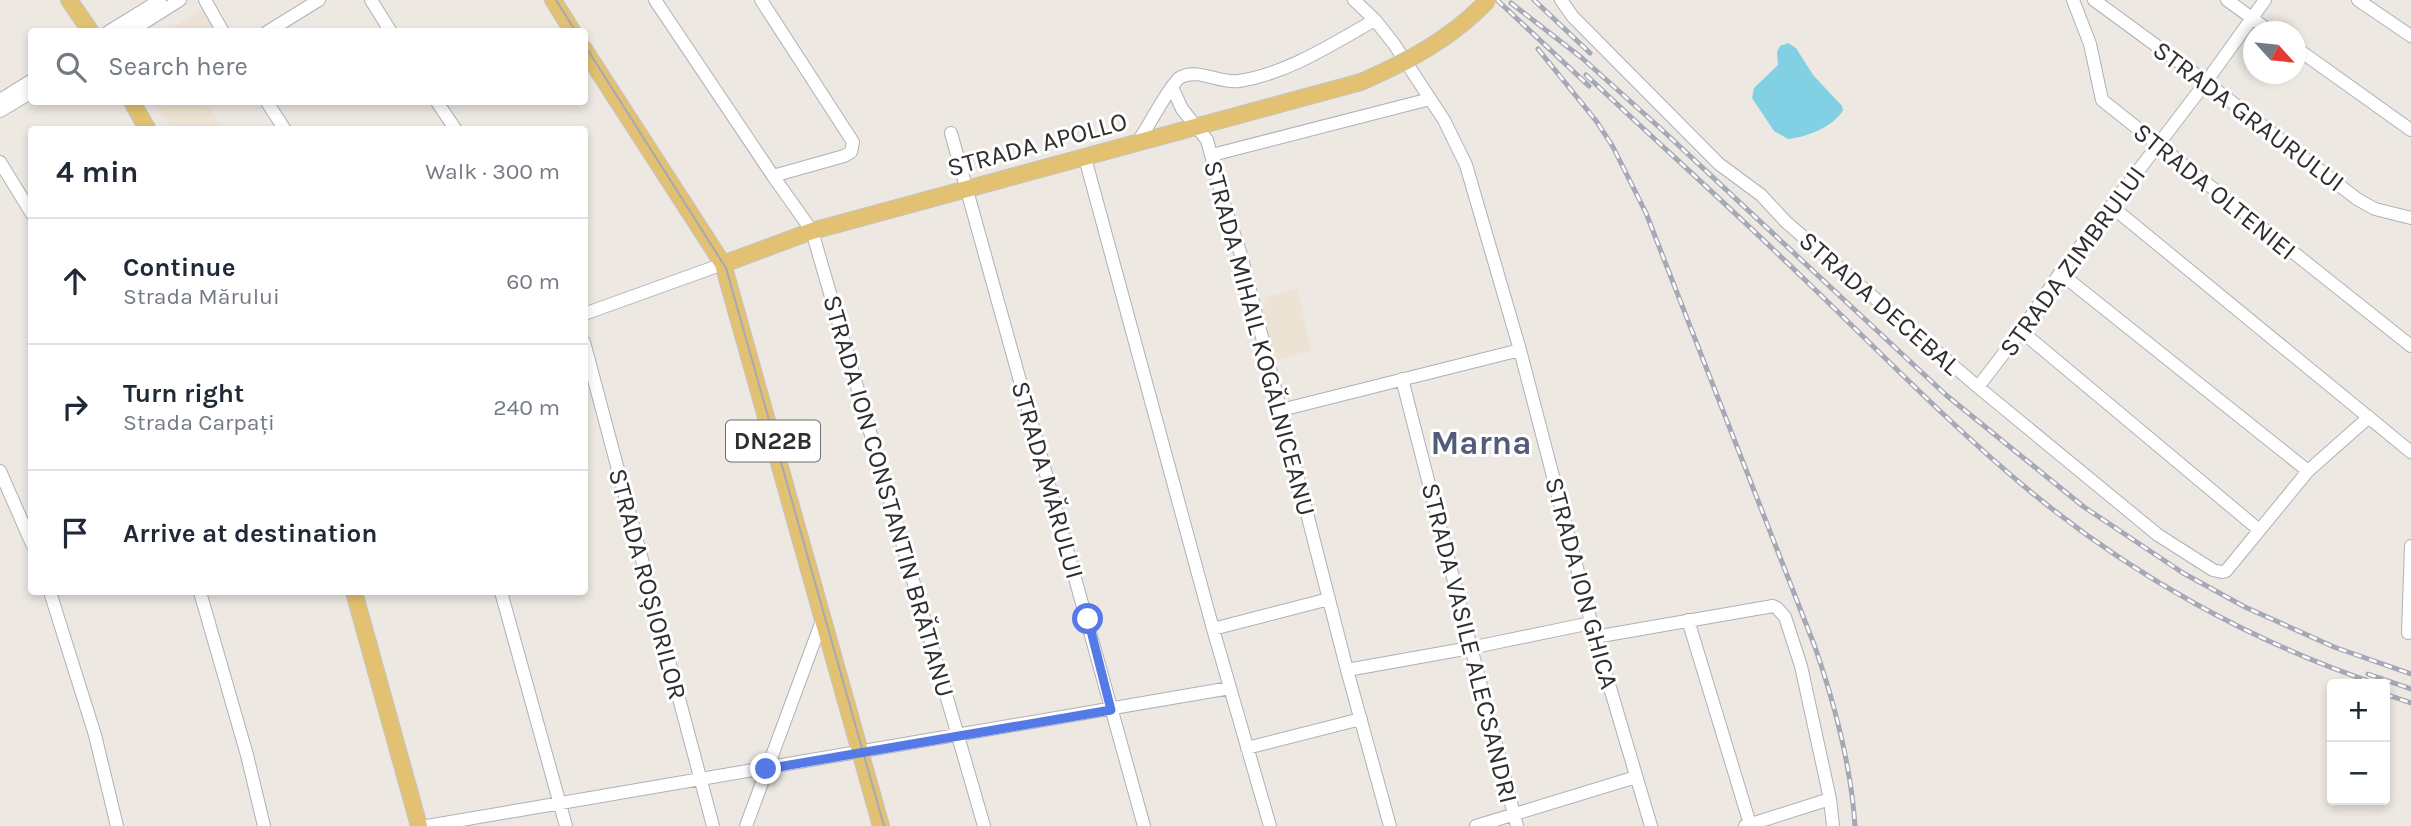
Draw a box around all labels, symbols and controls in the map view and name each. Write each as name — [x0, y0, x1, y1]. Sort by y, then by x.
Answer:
north arrow — [2243, 21, 2306, 84]
search box — [28, 28, 588, 105]
street label: STRADA GRAURULUI — [2147, 34, 2351, 199]
icon: search — [52, 48, 90, 86]
text: Search here — [108, 51, 248, 82]
street label: STRADA APOLLO — [944, 106, 1131, 183]
street label: STRADA OLTENIEI — [2127, 116, 2302, 266]
text: 4 min — [56, 154, 138, 190]
street label: STRADA MIHAIL KOGĂLNICEANU — [1197, 157, 1322, 519]
text: Walk · 300 m — [425, 158, 560, 185]
street label: STRADA ZIMBRULUI — [1993, 160, 2152, 363]
street label: STRADA DECEBAL — [1793, 225, 1967, 382]
text: Continue — [123, 252, 235, 283]
icon: ahead — [56, 262, 94, 300]
text: 60 m — [506, 268, 560, 295]
text: Strada Mărului — [123, 283, 280, 310]
street label: STRADA ION CONSTANTIN BRĂTIANU — [816, 291, 961, 701]
text: Turn right — [123, 378, 244, 409]
street label: STRADA MĂRULUI — [1004, 378, 1091, 583]
icon: right — [56, 388, 94, 426]
text: 240 m — [493, 394, 560, 421]
text: Strada Carpați — [123, 409, 275, 436]
road number: DN22B — [726, 420, 820, 462]
district label: Marna — [1431, 424, 1531, 462]
street label: STRADA ROȘIORILOR — [602, 465, 693, 703]
street label: STRADA ION GHICA — [1538, 474, 1625, 693]
street label: STRADA VASILE ALECSANDRI — [1415, 480, 1524, 806]
icon: arrive — [56, 514, 94, 552]
text: Arrive at destination — [123, 518, 377, 549]
route start — [1072, 603, 1103, 634]
map controls — [2327, 679, 2390, 805]
button: + — [2327, 679, 2390, 742]
button: − — [2327, 742, 2390, 805]
route end — [750, 753, 781, 784]

